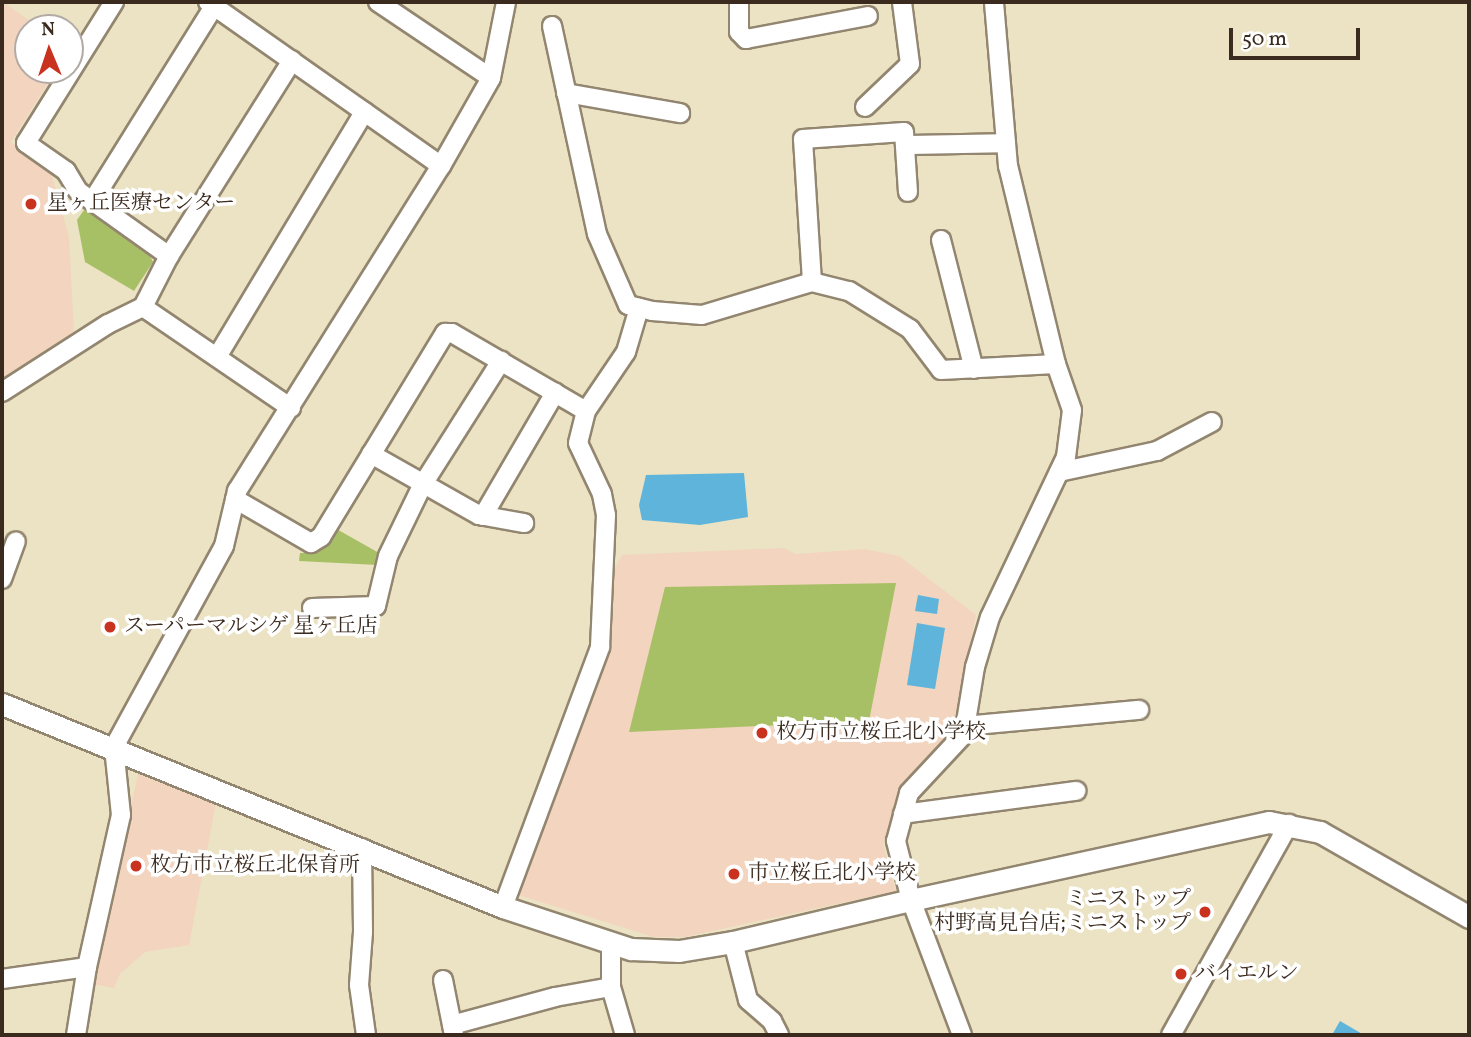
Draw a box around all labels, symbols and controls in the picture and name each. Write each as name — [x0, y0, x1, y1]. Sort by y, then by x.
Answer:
north arrow — [14, 14, 84, 84]
scale bar — [1233, 14, 1364, 58]
text: N — [41, 17, 56, 43]
text: 50 m — [1242, 25, 1287, 54]
place label: 星ヶ丘医療センター — [47, 191, 236, 217]
marker: 星ヶ丘医療センター — [21, 194, 41, 214]
place label: スーパーマルシゲ 星ヶ丘店 — [124, 614, 379, 640]
marker: スーパーマルシゲ 星ヶ丘店 — [102, 619, 118, 635]
place label: 枚方市立桜丘北小学校 — [776, 720, 986, 746]
marker: 枚方市立桜丘北小学校 — [754, 725, 770, 741]
place label: 枚方市立桜丘北保育所 — [150, 853, 360, 879]
marker: 枚方市立桜丘北保育所 — [128, 858, 144, 874]
place label: 市立桜丘北小学校 — [748, 861, 916, 887]
marker: 市立桜丘北小学校 — [726, 866, 742, 882]
place label: ミニストップ 村野高見台店;ミニストップ — [934, 887, 1191, 937]
marker: ミニストップ 村野高見台店;ミニストップ — [1197, 904, 1213, 920]
place label: バイエルン — [1195, 961, 1300, 987]
marker: バイエルン — [1173, 966, 1189, 982]

